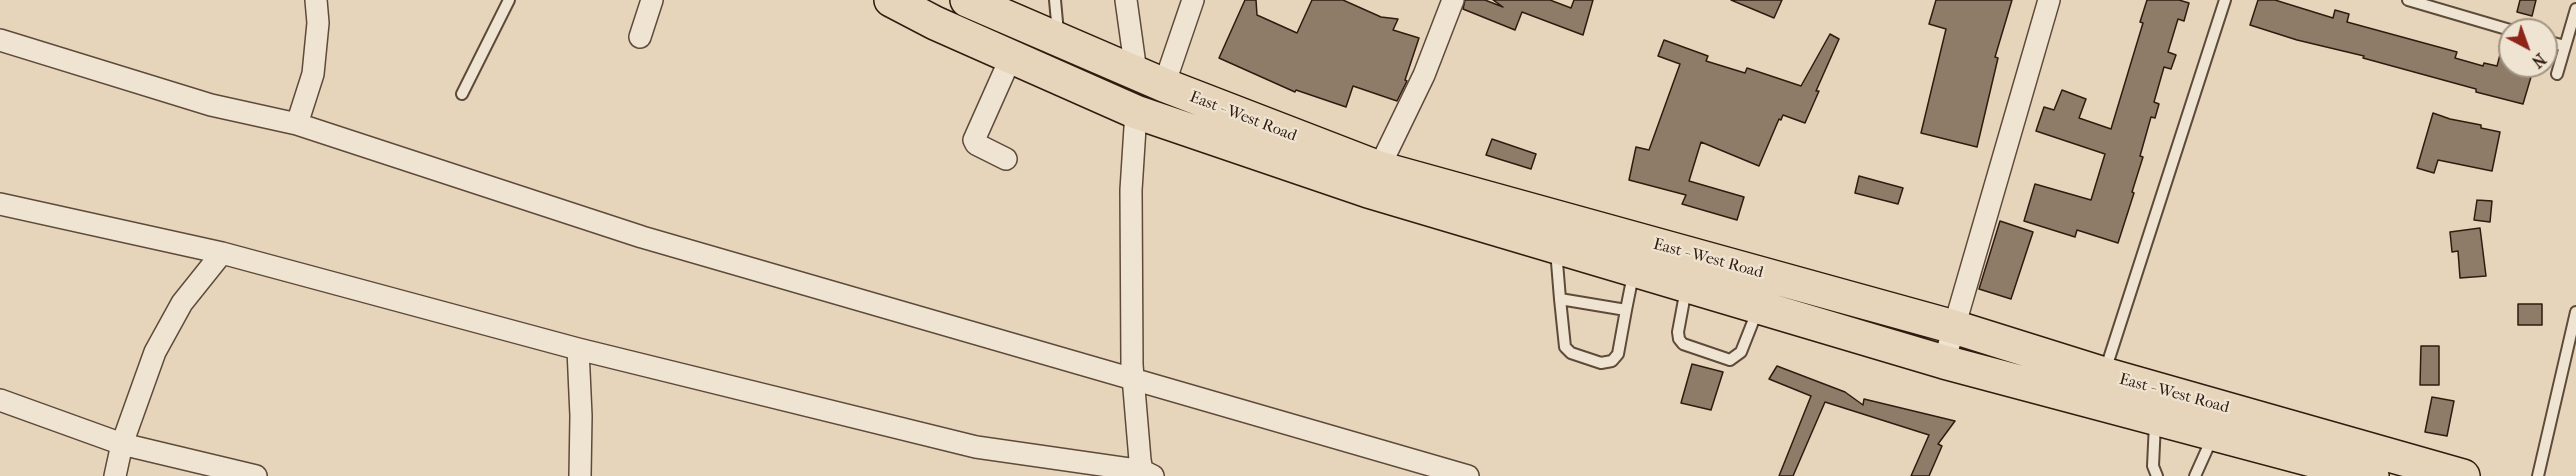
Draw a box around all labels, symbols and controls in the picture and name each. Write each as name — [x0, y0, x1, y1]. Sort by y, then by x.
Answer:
north arrow — [2498, 18, 2558, 78]
text: N — [2528, 49, 2550, 72]
street label: East - West Road — [1187, 88, 1299, 146]
street label: East - West Road — [1651, 235, 1765, 283]
street label: East - West Road — [2117, 370, 2231, 418]

